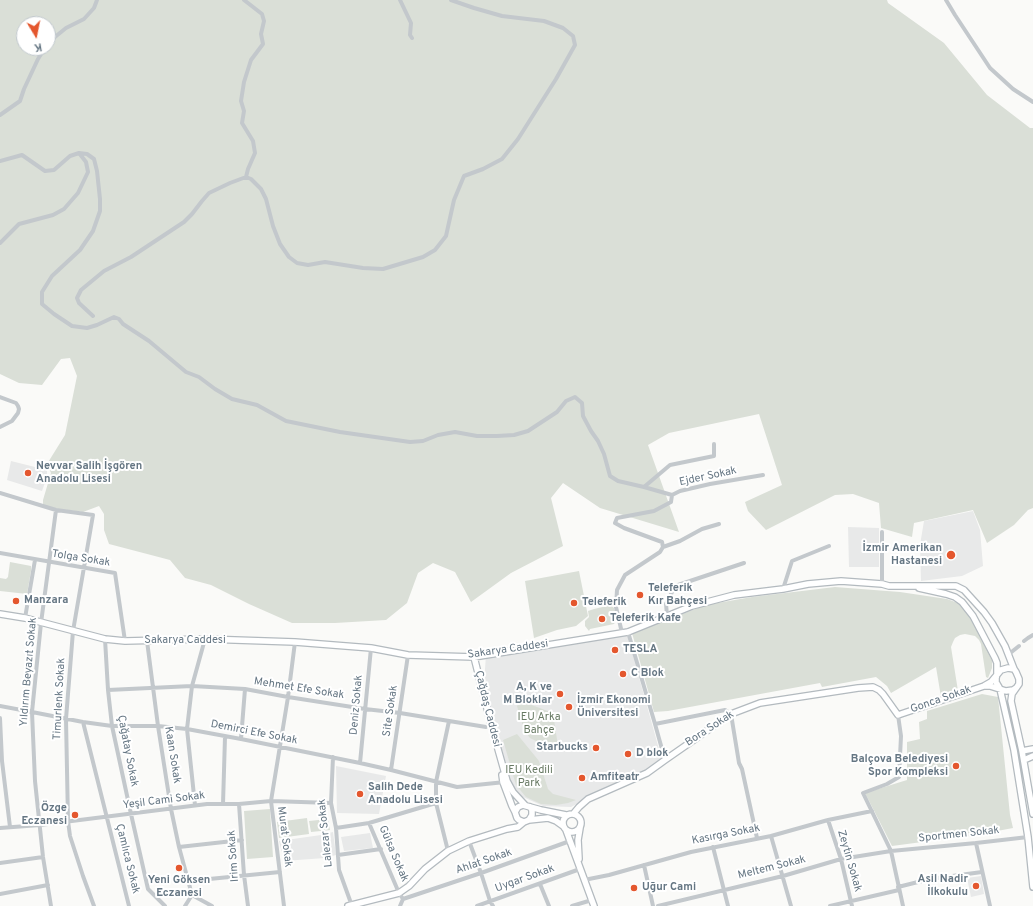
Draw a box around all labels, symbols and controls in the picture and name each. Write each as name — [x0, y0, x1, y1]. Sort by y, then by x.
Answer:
north arrow — [16, 16, 56, 56]
text: K — [33, 39, 43, 54]
place label: Nevvar Salih İşgören Anadolu Lisesi — [36, 460, 142, 486]
street label: Ejder Sokak — [678, 464, 738, 490]
marker: Nevvar Salih İşgören Anadolu Lisesi — [23, 468, 33, 478]
place label: İzmir Amerikan Hastanesi — [863, 542, 942, 568]
street label: Tolga Sokak — [51, 548, 111, 570]
marker: İzmir Amerikan Hastanesi — [945, 549, 957, 561]
place label: Teleferik Kır Bahçesi — [648, 582, 707, 608]
marker: Teleferik Kır Bahçesi — [635, 590, 645, 600]
place label: Manzara — [24, 594, 68, 608]
marker: Manzara — [11, 596, 21, 606]
place label: Teleferik — [582, 596, 627, 610]
marker: Teleferik — [569, 598, 579, 608]
place label: Teleferik Kafe — [610, 612, 681, 626]
marker: Teleferik Kafe — [597, 614, 607, 624]
street label: Yıldırım Beyazıt Sokak — [18, 617, 40, 727]
street label: Sakarya Caddesi — [144, 634, 226, 648]
street label: Sakarya Caddesi — [467, 638, 549, 662]
place label: TESLA — [623, 643, 657, 657]
marker: TESLA — [610, 645, 620, 655]
street label: Timurlenk Sokak — [51, 658, 69, 740]
place label: C Blok — [631, 667, 664, 681]
street label: Çağdaş Caddesi — [471, 669, 503, 749]
marker: C Blok — [618, 669, 628, 679]
street label: Deniz Sokak — [348, 674, 366, 736]
street label: Mehmet Efe Sokak — [253, 675, 345, 703]
place label: A, K ve M Bloklar — [503, 681, 552, 707]
street label: Gonca Sokak — [909, 683, 973, 717]
street label: Site Sokak — [381, 685, 401, 737]
marker: A, K ve M Bloklar — [555, 689, 565, 699]
place label: İzmir Ekonomi Üniversitesi — [577, 694, 651, 720]
marker: İzmir Ekonomi Üniversitesi — [564, 702, 574, 712]
street label: Bora Sokak — [683, 708, 737, 750]
park label: IEU Arka Bahçe — [518, 711, 560, 737]
street label: Çağatay Sokak — [114, 714, 140, 788]
street label: Demirci Efe Sokak — [209, 718, 299, 748]
street label: Kaan Sokak — [161, 726, 183, 784]
place label: Starbucks — [536, 741, 588, 755]
marker: Starbucks — [591, 743, 601, 753]
place label: D blok — [636, 747, 668, 761]
marker: D blok — [623, 749, 633, 759]
place label: Balçova Belediyesi Spor Kompleksi — [851, 753, 948, 779]
marker: Balçova Belediyesi Spor Kompleksi — [951, 761, 961, 771]
park label: IEU Kedili Park — [505, 764, 553, 790]
place label: Amfiteatr — [590, 771, 639, 785]
marker: Amfiteatr — [577, 773, 587, 783]
place label: Salih Dede Anadolu Lisesi — [368, 781, 443, 807]
street label: Yeşil Cami Sokak — [122, 789, 206, 813]
marker: Salih Dede Anadolu Lisesi — [355, 789, 365, 799]
street label: Lalezar Sokak — [316, 798, 336, 868]
place label: Özge Eczanesi — [21, 802, 67, 828]
street label: Murat Sokak — [274, 806, 294, 868]
marker: Özge Eczanesi — [70, 810, 80, 820]
street label: Kasırga Sokak — [691, 822, 761, 848]
street label: Çamlıca Sokak — [112, 823, 142, 895]
street label: Gülsa Sokak — [375, 824, 411, 884]
street label: Sportmen Sokak — [918, 824, 1000, 846]
street label: Zeytin Sokak — [834, 829, 864, 893]
street label: Irim Sokak — [226, 830, 242, 882]
street label: Ahlat Sokak — [454, 846, 514, 878]
street label: Meltem Sokak — [737, 853, 807, 883]
street label: Uygar Sokak — [494, 862, 556, 896]
marker: Yeni Göksen Eczanesi — [174, 863, 184, 873]
place label: Asil Nadir İlkokulu — [918, 873, 968, 899]
place label: Yeni Göksen Eczanesi — [148, 874, 210, 900]
place label: Uğur Cami — [642, 881, 696, 895]
marker: Asil Nadir İlkokulu — [971, 881, 981, 891]
marker: Uğur Cami — [629, 883, 639, 893]

